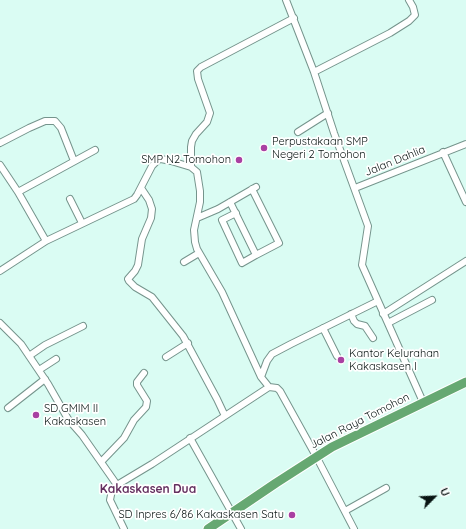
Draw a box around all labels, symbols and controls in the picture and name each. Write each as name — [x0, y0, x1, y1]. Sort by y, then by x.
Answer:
place label: Perpustakaan SMP Negeri 2 Tomohon — [272, 135, 368, 161]
marker: Perpustakaan SMP Negeri 2 Tomohon — [259, 143, 269, 153]
street label: Jalan Dahlia — [363, 143, 427, 179]
place label: SMP N2 Tomohon — [141, 153, 231, 167]
marker: SMP N2 Tomohon — [234, 155, 244, 165]
place label: Kantor Kelurahan Kakaskasen I — [349, 347, 439, 373]
marker: Kantor Kelurahan Kakaskasen I — [336, 355, 346, 365]
street label: Jalan Raya Tomohon — [308, 390, 412, 452]
place label: SD GMIM II Kakaskasen — [44, 402, 106, 428]
marker: SD GMIM II Kakaskasen — [31, 410, 41, 420]
north arrow — [414, 477, 454, 517]
district label: Kakaskasen Dua — [100, 482, 196, 496]
text: U — [437, 486, 453, 499]
place label: SD Inpres 6/86 Kakaskasen Satu — [118, 508, 284, 522]
marker: SD Inpres 6/86 Kakaskasen Satu — [287, 510, 297, 520]

